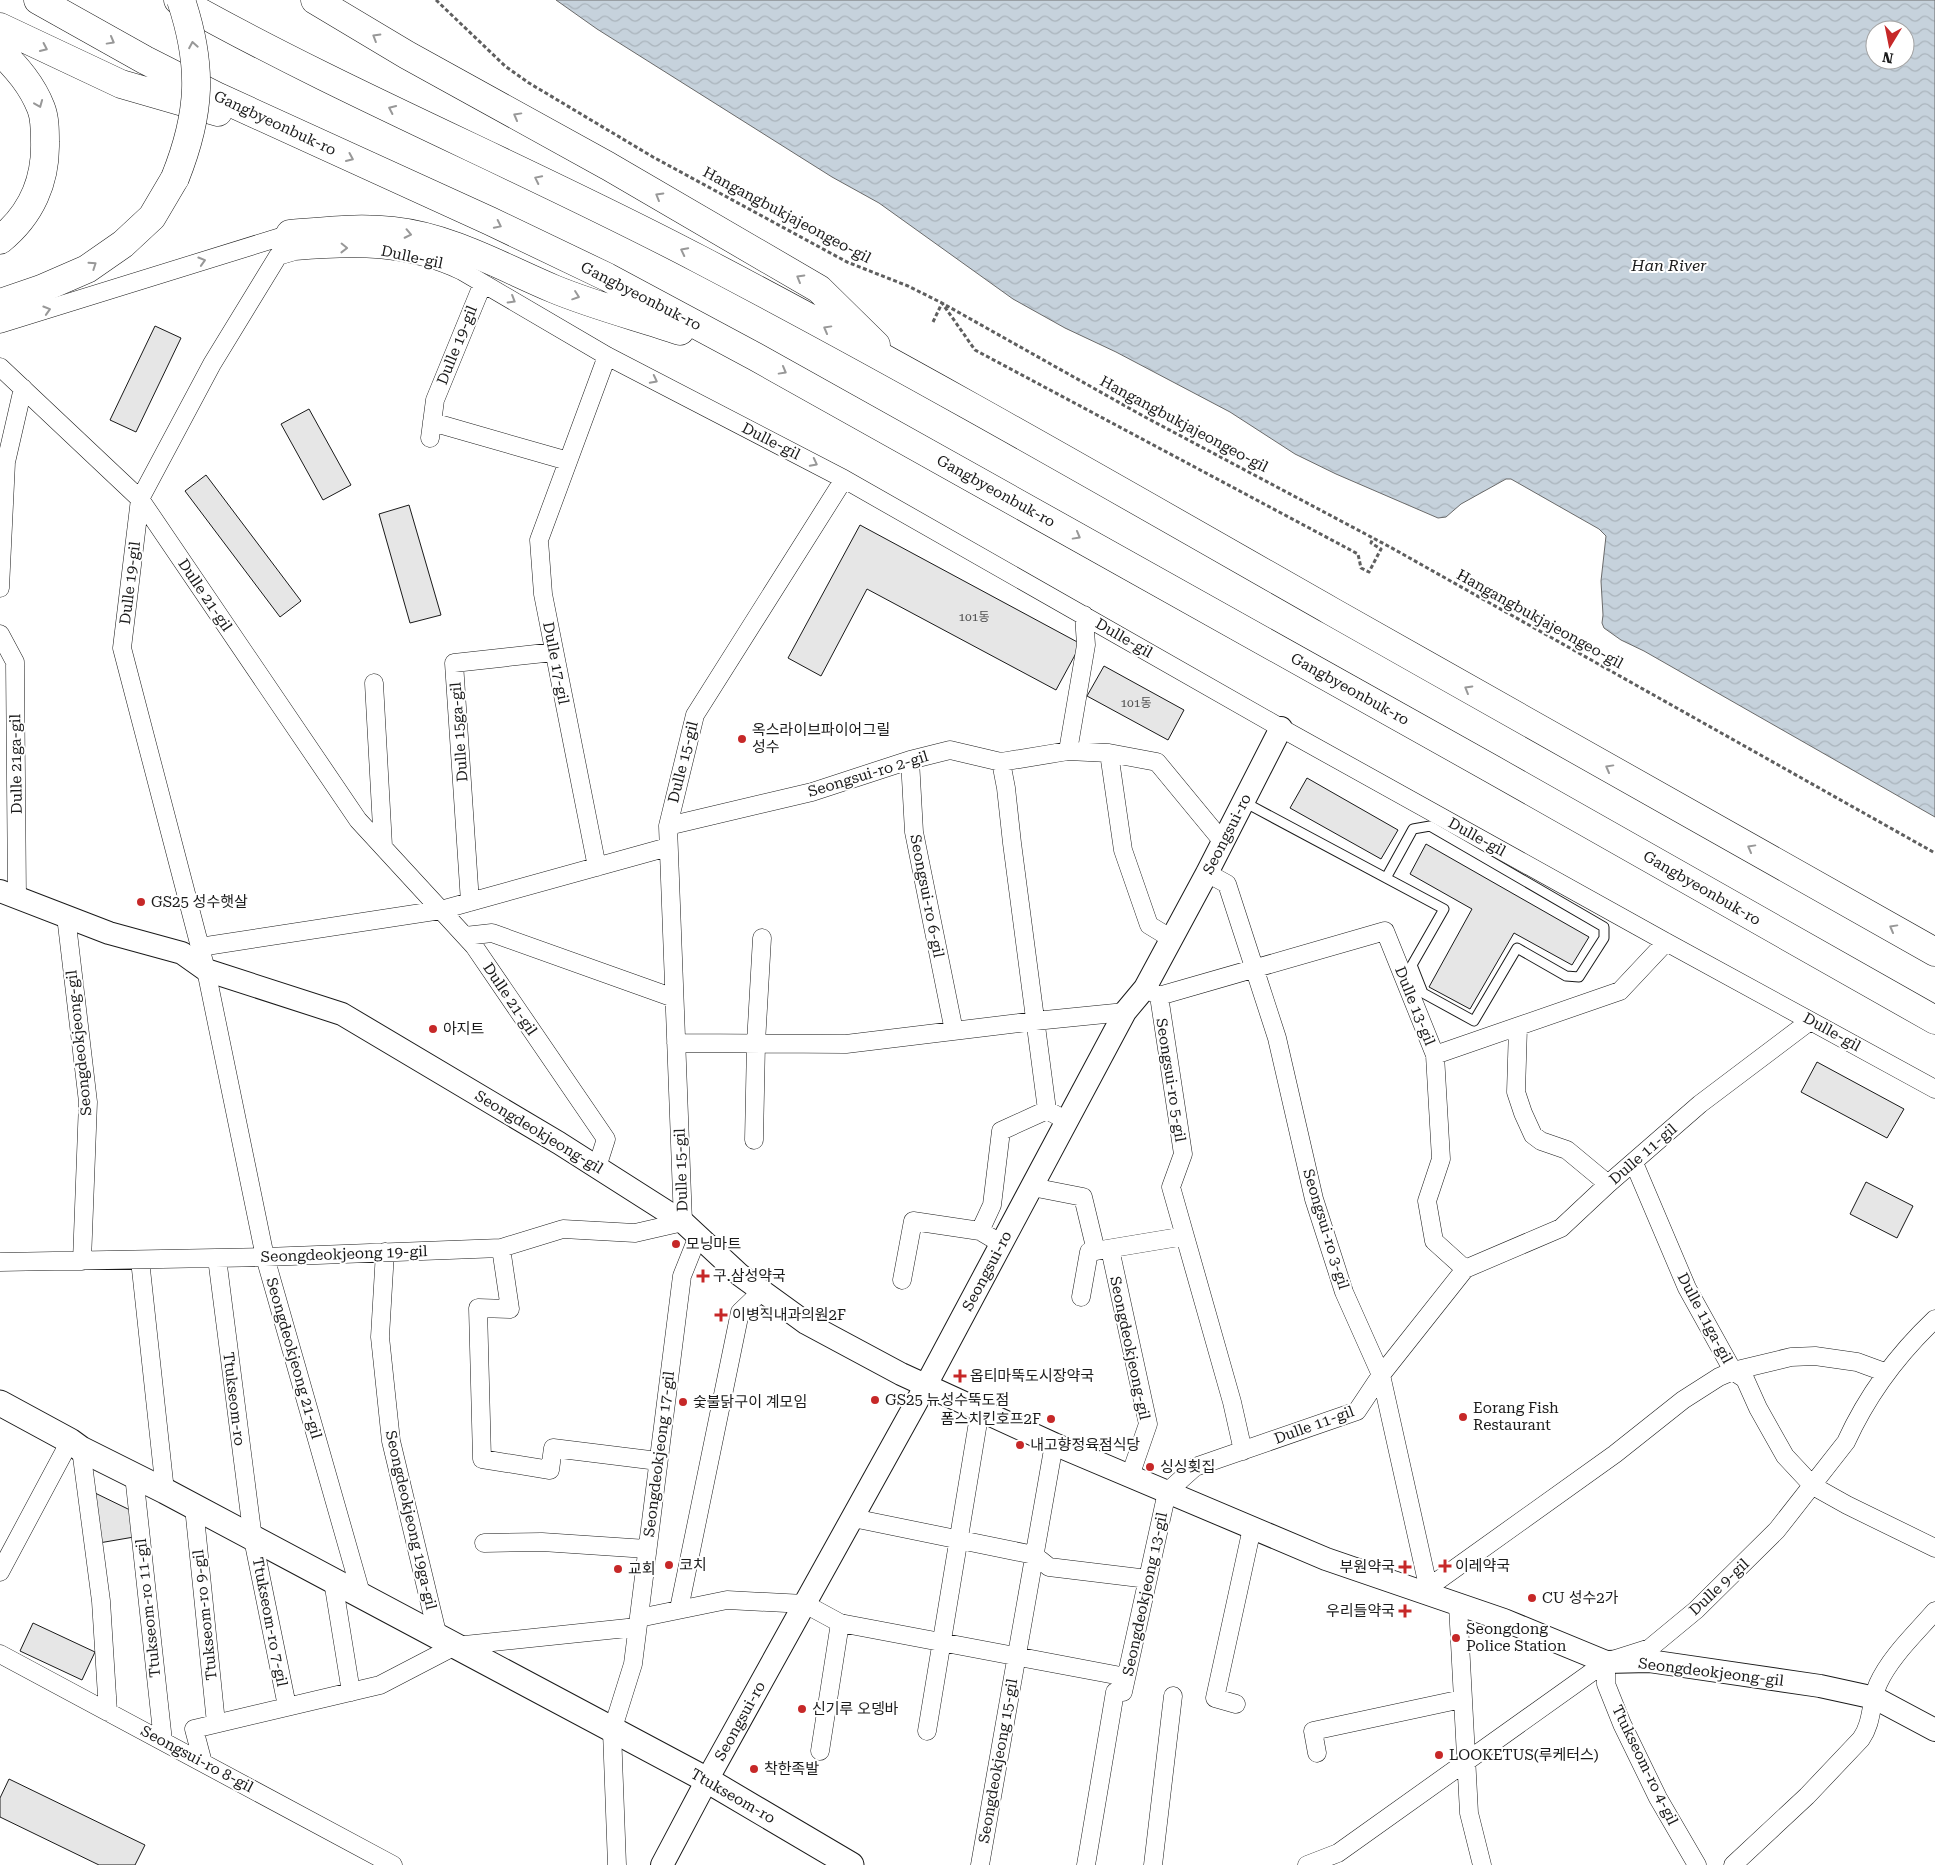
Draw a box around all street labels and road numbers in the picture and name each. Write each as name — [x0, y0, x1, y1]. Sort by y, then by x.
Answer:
street label: Gangbyeonbuk-ro — [211, 87, 339, 159]
street label: Hangangbukjajeongeo-gil — [700, 163, 874, 267]
street label: Dulle-gil — [379, 242, 445, 272]
street label: Gangbyeonbuk-ro — [578, 258, 704, 334]
street label: Dulle 19-gil — [433, 303, 481, 387]
street label: Hangangbukjajeongeo-gil — [1097, 372, 1271, 476]
street label: Dulle-gil — [739, 419, 803, 463]
street label: Gangbyeonbuk-ro — [934, 451, 1058, 531]
street label: Dulle 19-gil — [116, 540, 144, 626]
street label: Dulle 21-gil — [174, 555, 236, 635]
street label: Hangangbukjajeongeo-gil — [1454, 566, 1627, 673]
street label: Dulle-gil — [1092, 614, 1156, 662]
street label: Dulle 17-gil — [539, 620, 573, 706]
street label: Gangbyeonbuk-ro — [1288, 649, 1412, 729]
street label: Dulle 15ga-gil — [447, 681, 471, 783]
street label: Dulle 21ga-gil — [6, 713, 26, 814]
street label: Dulle 15-gil — [664, 719, 702, 805]
street label: Seongsui-ro 2-gil — [806, 747, 931, 801]
street label: Seongsui-ro — [1199, 791, 1255, 877]
street label: Dulle-gil — [1445, 814, 1509, 860]
street label: Seongsui-ro 6-gil — [906, 833, 948, 959]
street label: Gangbyeonbuk-ro — [1640, 847, 1764, 929]
street label: Dulle 21-gil — [479, 959, 541, 1039]
street label: Dulle 13-gil — [1391, 964, 1439, 1048]
street label: Seongdeokjeong-gil — [62, 969, 96, 1117]
street label: Dulle-gil — [1800, 1009, 1864, 1055]
street label: Seongsui-ro 5-gil — [1152, 1017, 1190, 1143]
street label: Seongdeokjeong-gil — [472, 1087, 607, 1178]
street label: Dulle 11-gil — [1606, 1120, 1681, 1188]
street label: Dulle 15-gil — [671, 1128, 691, 1212]
street label: Seongsui-ro 3-gil — [1299, 1167, 1353, 1292]
street label: Seongsui-ro — [958, 1228, 1016, 1314]
street label: Seongdeokjeong 19-gil — [260, 1242, 428, 1266]
street label: Dulle 11ga-gil — [1674, 1270, 1737, 1367]
street label: Seongdeokjeong 21-gil — [262, 1275, 326, 1441]
street label: Seongdeokjeong-gil — [1106, 1275, 1154, 1422]
street label: Ttukseom-ro — [219, 1351, 249, 1447]
street label: Seongdeokjeong 17-gil — [640, 1370, 678, 1538]
street label: Dulle 11-gil — [1272, 1402, 1357, 1448]
street label: Seongdeokjeong 19ga-gil — [382, 1429, 440, 1612]
street label: Seongdeokjeong 13-gil — [1119, 1510, 1171, 1678]
street label: Ttukseom-ro 11-gil — [132, 1537, 164, 1678]
street label: Ttukseom-ro 9-gil — [189, 1548, 221, 1681]
street label: Dulle 9-gil — [1685, 1555, 1753, 1619]
street label: Ttukseom-ro 7-gil — [249, 1556, 291, 1688]
street label: Seongdeokjeong-gil — [1637, 1654, 1785, 1690]
street label: Seongdeokjeong 15-gil — [975, 1677, 1021, 1845]
street label: Seongsui-ro — [711, 1678, 769, 1764]
street label: Ttukseom-ro 4-gil — [1608, 1702, 1682, 1828]
street label: Seongsui-ro 8-gil — [138, 1722, 257, 1796]
street label: Ttukseom-ro — [688, 1765, 778, 1827]

